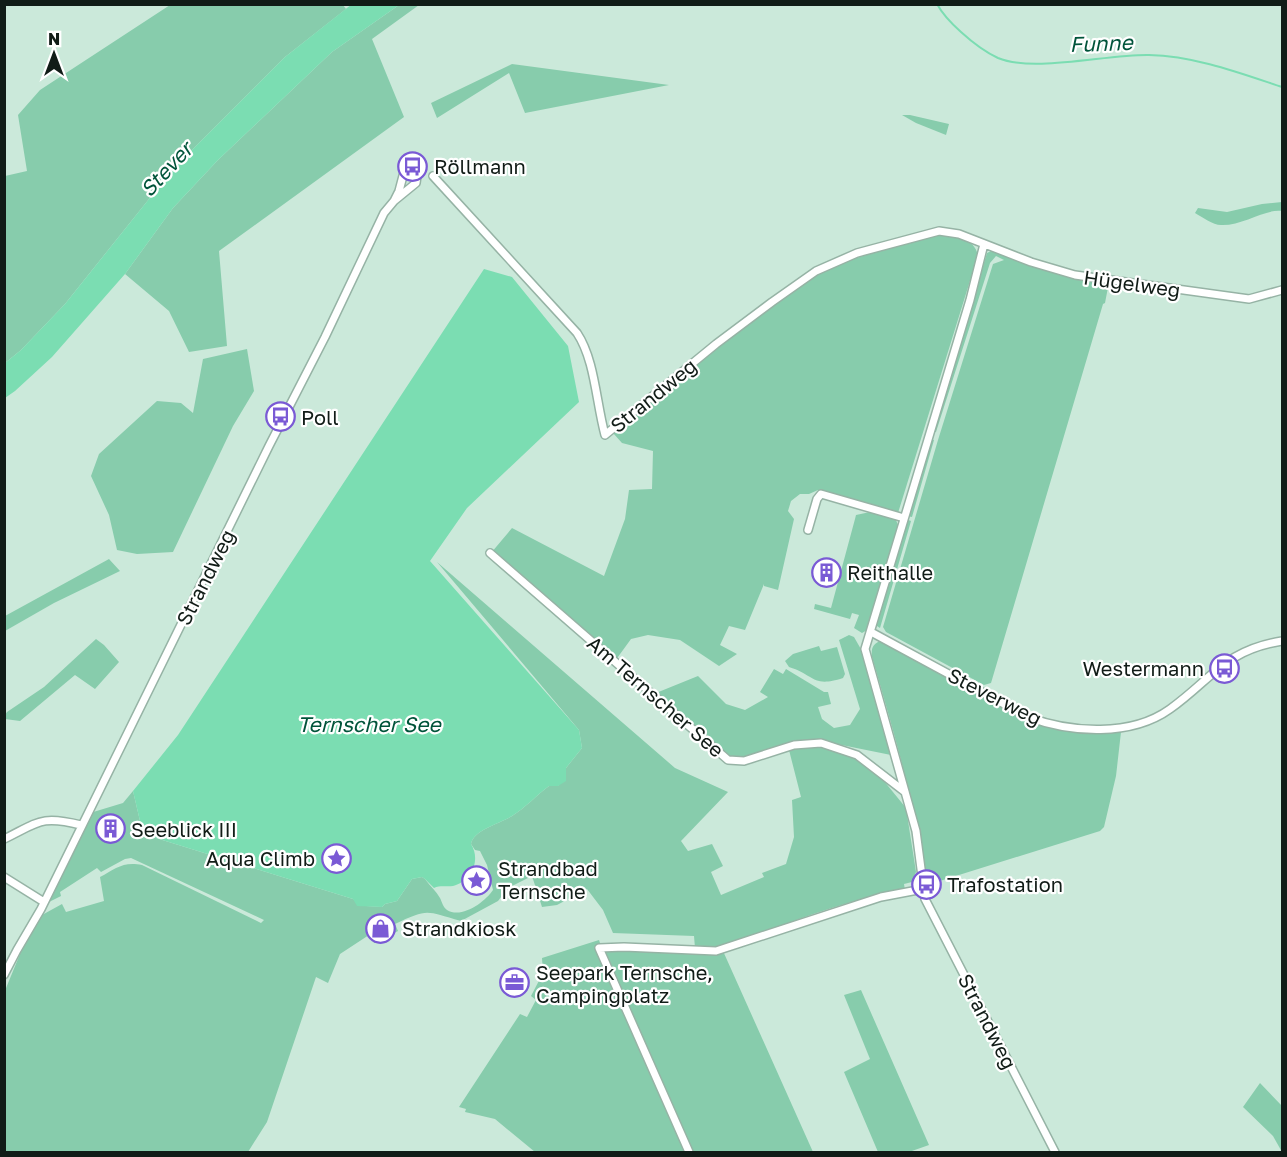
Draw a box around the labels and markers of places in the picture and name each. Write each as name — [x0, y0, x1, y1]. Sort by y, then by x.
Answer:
bus stop icon: Röllmann — [397, 150, 429, 182]
place label: Röllmann — [434, 154, 526, 178]
bus stop icon: Poll — [264, 401, 296, 433]
place label: Poll — [301, 405, 339, 429]
building icon: Reithalle — [810, 556, 842, 588]
place label: Reithalle — [847, 560, 933, 584]
bus stop icon: Westermann — [1209, 652, 1241, 684]
place label: Westermann — [1082, 656, 1204, 680]
building icon: Seeblick III — [94, 813, 126, 845]
place label: Seeblick III — [131, 817, 237, 841]
place icon: Aqua Climb — [320, 842, 352, 874]
place label: Aqua Climb — [206, 846, 315, 870]
place label: Strandbad Ternsche — [498, 856, 598, 903]
place icon: Strandbad Ternsche — [461, 864, 493, 896]
bus stop icon: Trafostation — [910, 868, 942, 900]
place label: Trafostation — [947, 872, 1063, 896]
shop icon: Strandkiosk — [365, 912, 397, 944]
place label: Strandkiosk — [402, 916, 516, 940]
place label: Seepark Ternsche, Campingplatz — [536, 960, 713, 1007]
office icon: Seepark Ternsche, Campingplatz — [499, 967, 531, 999]

